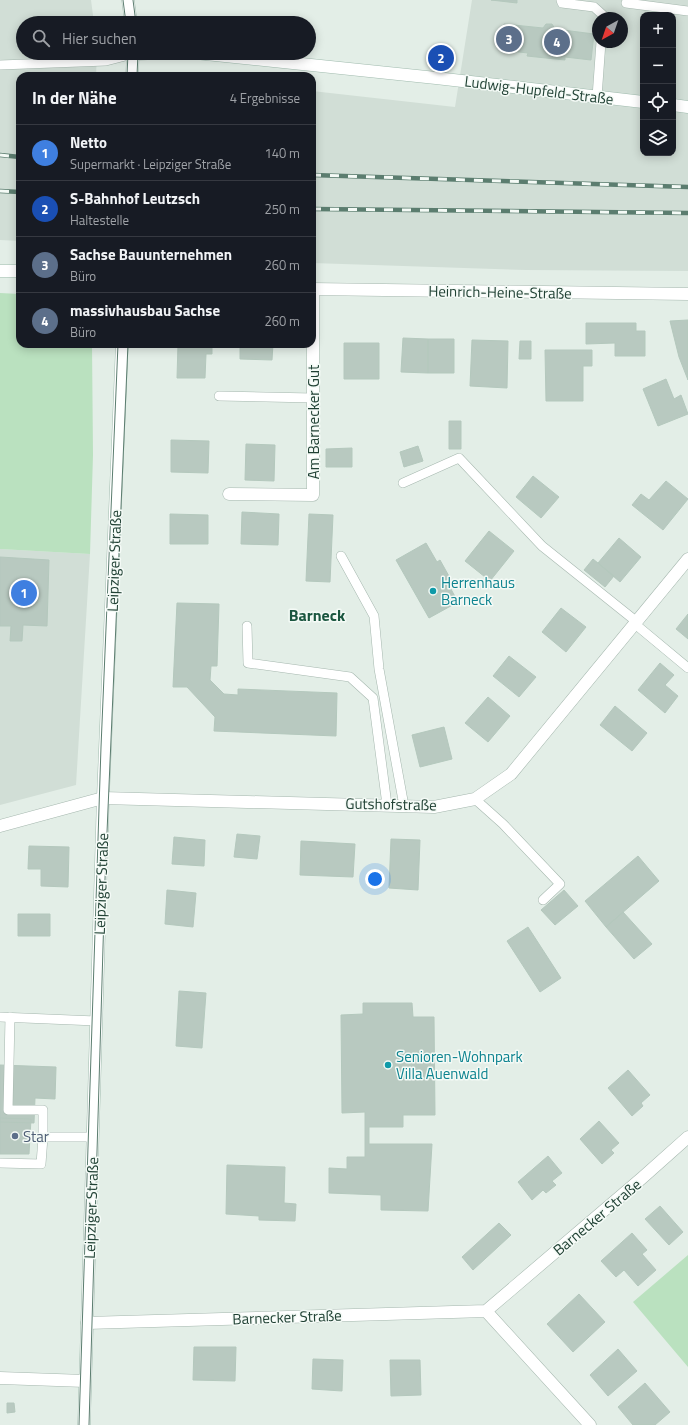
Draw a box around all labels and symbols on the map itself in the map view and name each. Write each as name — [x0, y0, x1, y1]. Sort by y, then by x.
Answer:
north arrow — [592, 12, 628, 48]
pin: 3 — [496, 24, 522, 54]
pin: 4 — [544, 27, 570, 57]
pin: 2 — [428, 43, 454, 73]
street label: Ludwig-Hupfeld-Straße — [463, 69, 615, 111]
street label: Heinrich-Heine-Straße — [428, 279, 572, 305]
street label: Am Barnecker Gut — [302, 364, 325, 479]
street label: Leipziger Straße — [101, 510, 127, 612]
place label: Herrenhaus Barneck — [441, 571, 515, 611]
pin: 1 — [11, 578, 37, 608]
marker: Herrenhaus Barneck — [428, 586, 438, 596]
district label: Barneck — [289, 603, 346, 627]
street label: Gutshofstraße — [345, 792, 437, 816]
street label: Leipziger Straße — [88, 833, 114, 935]
your location — [365, 869, 385, 889]
place label: Senioren-Wohnpark Villa Auenwald — [396, 1045, 523, 1085]
marker: Senioren-Wohnpark Villa Auenwald — [383, 1060, 393, 1070]
place label: Star — [23, 1125, 49, 1148]
marker: Star — [10, 1131, 20, 1141]
street label: Leipziger Straße — [78, 1157, 104, 1259]
street label: Barnecker Straße — [548, 1173, 646, 1261]
street label: Barnecker Straße — [232, 1304, 342, 1330]

